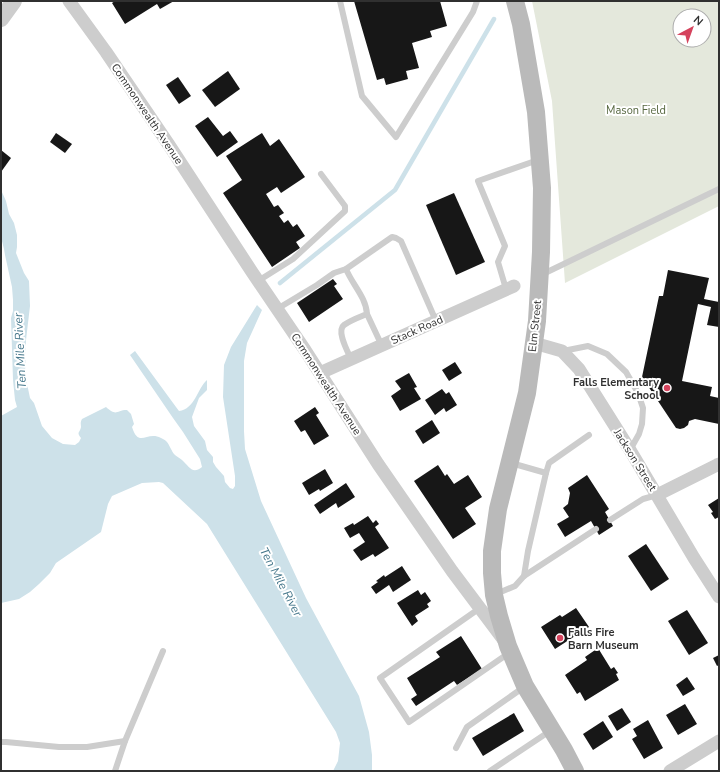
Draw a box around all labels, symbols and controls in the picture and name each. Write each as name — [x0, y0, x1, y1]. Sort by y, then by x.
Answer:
north arrow — [672, 8, 712, 48]
text: N — [690, 12, 706, 29]
street label: Commonwealth Avenue — [108, 61, 186, 167]
park label: Mason Field — [606, 103, 666, 118]
street label: Elm Street — [525, 299, 545, 353]
water label: Ten Mile River — [10, 312, 30, 389]
street label: Stack Road — [389, 312, 445, 348]
street label: Commonwealth Avenue — [287, 330, 365, 438]
place label: Falls Elementary School — [573, 375, 659, 403]
marker: Falls Elementary School — [662, 383, 672, 393]
street label: Jackson Street — [609, 425, 660, 494]
water label: Ten Mile River — [256, 545, 306, 620]
place label: Falls Fire Barn Museum — [568, 625, 639, 653]
marker: Falls Fire Barn Museum — [555, 633, 565, 643]

